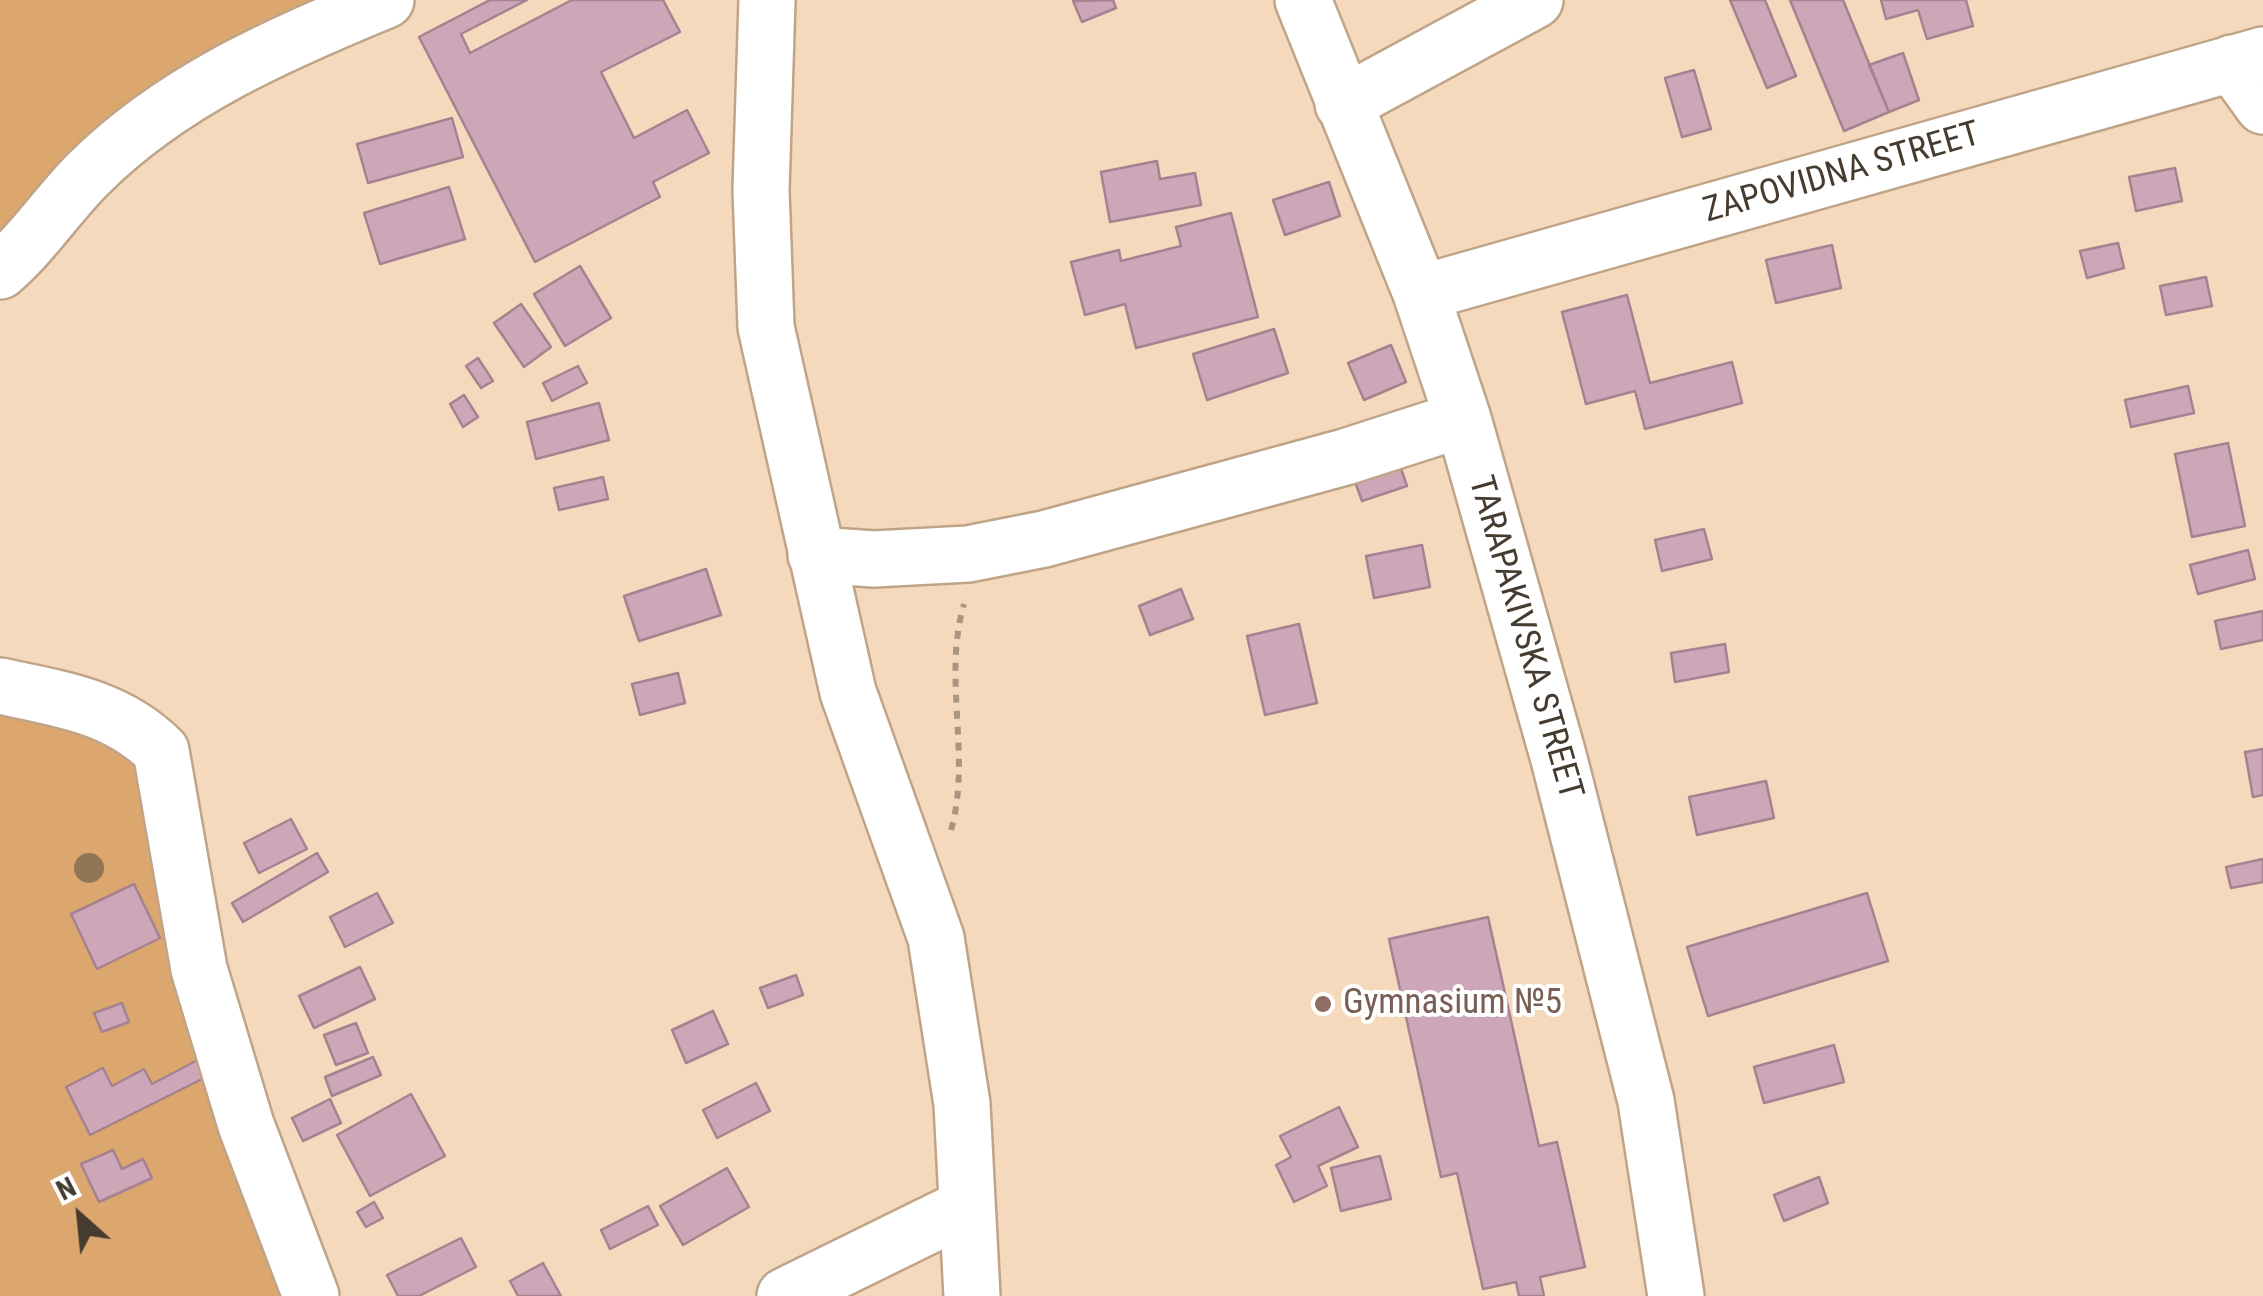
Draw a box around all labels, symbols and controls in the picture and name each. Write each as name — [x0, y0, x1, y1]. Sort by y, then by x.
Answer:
street label: ZAPOVIDNA STREET — [1699, 114, 1985, 234]
street label: TARAPAKIVSKA STREET — [1458, 472, 1590, 804]
place label: Gymnasium №5 — [1343, 983, 1562, 1025]
marker: Gymnasium №5 — [1312, 993, 1334, 1015]
north arrow — [30, 1166, 130, 1266]
text: N — [51, 1170, 81, 1207]

